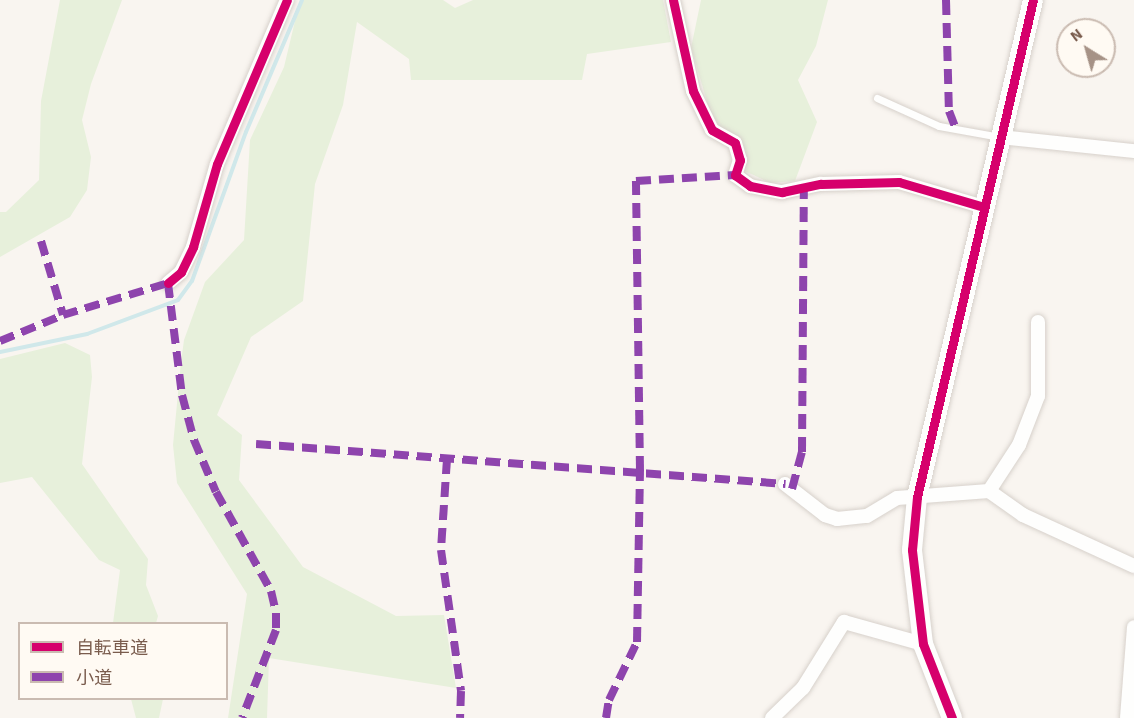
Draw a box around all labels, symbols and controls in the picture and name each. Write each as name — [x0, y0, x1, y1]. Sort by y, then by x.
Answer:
north arrow — [1056, 18, 1116, 78]
text: N — [1065, 23, 1087, 47]
legend — [18, 622, 228, 700]
text: 自転車道 — [76, 636, 148, 661]
text: 小道 — [76, 666, 112, 691]

